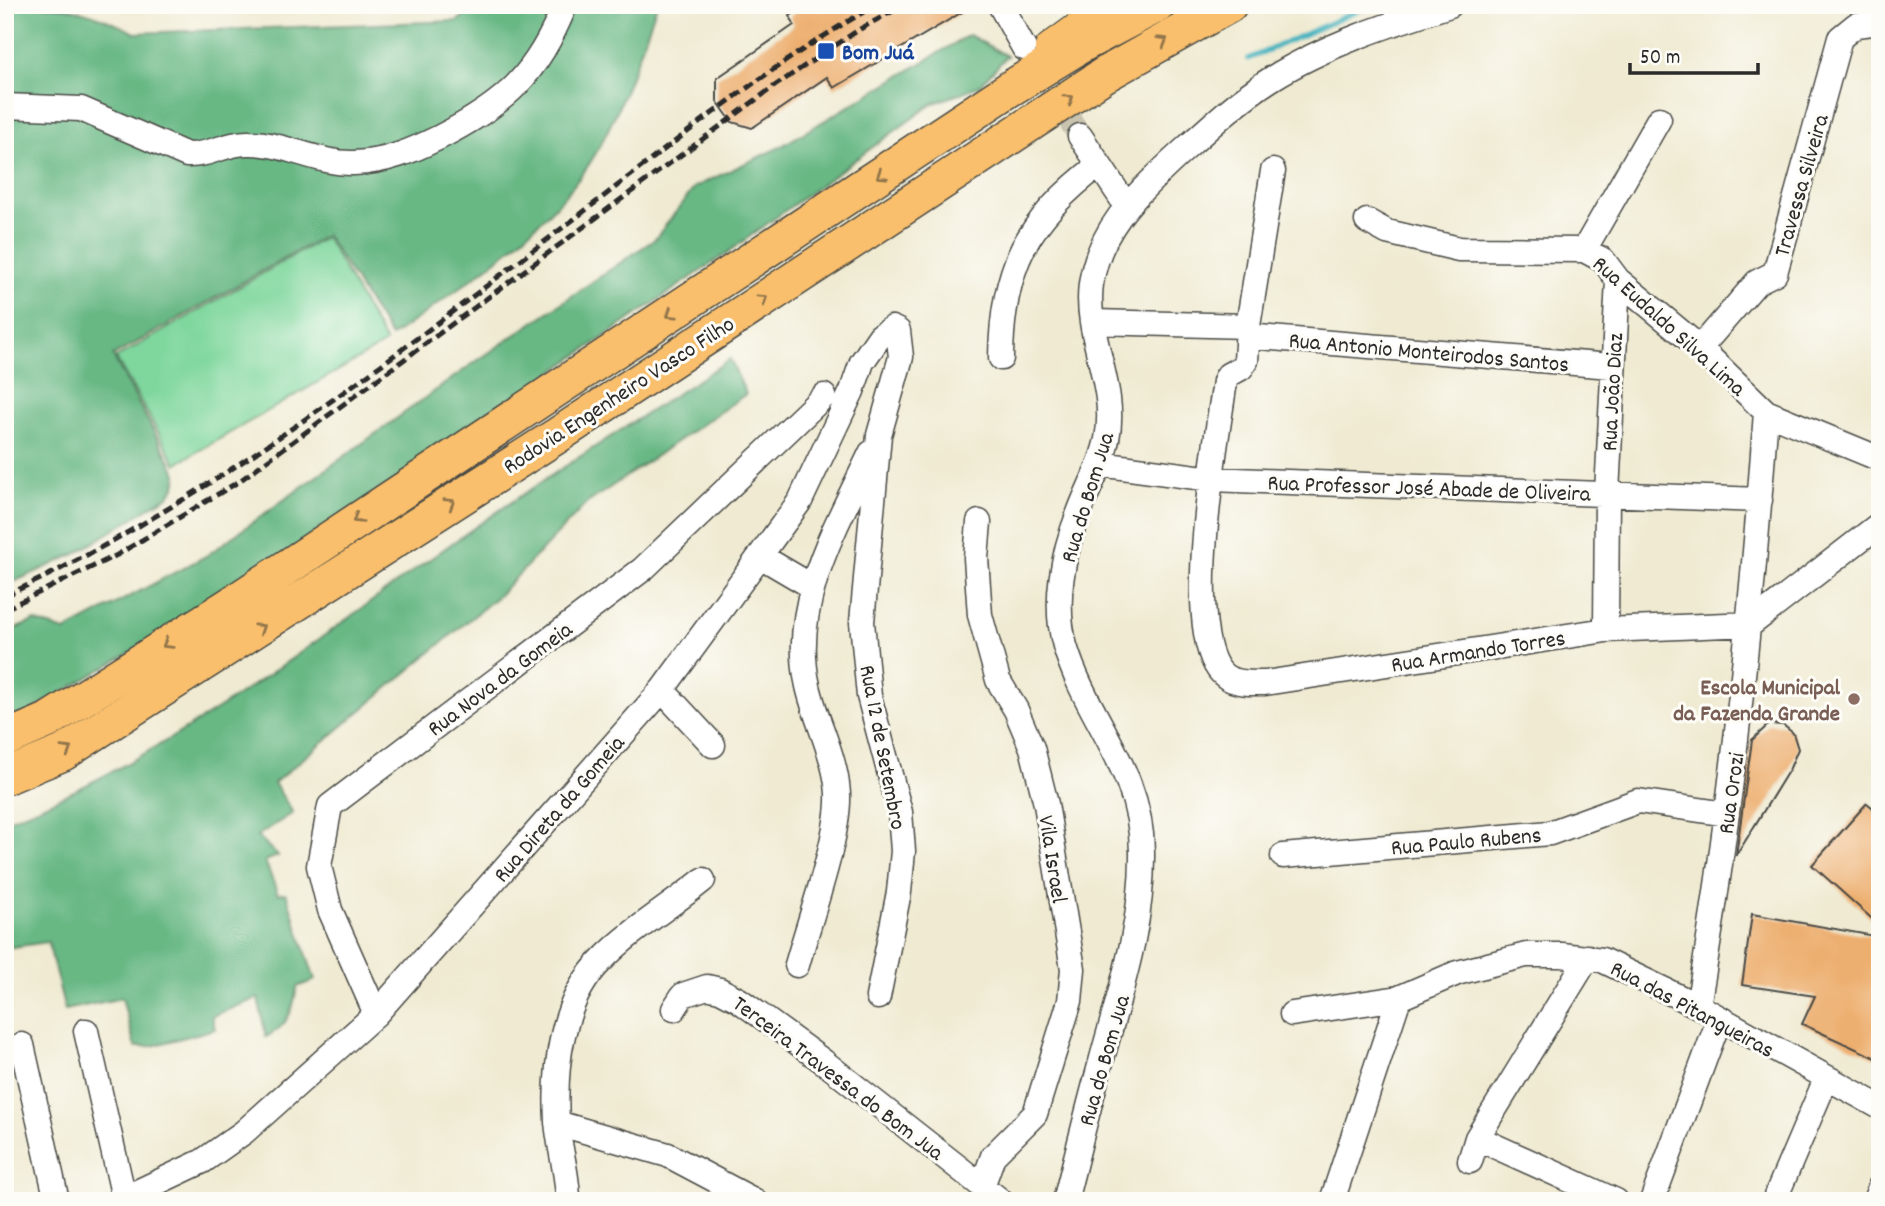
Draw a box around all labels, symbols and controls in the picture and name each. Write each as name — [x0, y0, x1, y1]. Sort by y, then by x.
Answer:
scale bar — [1630, 32, 1757, 76]
one-way arrow — [1155, 36, 1168, 49]
place label: Bom Juá — [842, 38, 914, 71]
marker: Bom Juá — [816, 41, 836, 61]
text: 50 m — [1640, 44, 1680, 74]
one-way arrow — [1061, 95, 1074, 107]
street label: Travessa Silveira — [1767, 110, 1840, 261]
one-way arrow — [875, 166, 888, 179]
street label: Rua Eudaldo Silva Lima — [1584, 250, 1753, 406]
one-way arrow — [756, 294, 769, 307]
one-way arrow — [665, 306, 678, 319]
street label: Rodovia Engenheiro Vasco Filho — [498, 310, 742, 484]
street label: Rua Antonio Monteirodos Santos — [1287, 326, 1570, 383]
street label: Rua João Diaz — [1595, 332, 1634, 452]
street label: Rua do Bom Jua — [1054, 428, 1125, 567]
street label: Rua Professor José Abade de Oliveira — [1267, 468, 1592, 513]
one-way arrow — [442, 499, 455, 512]
one-way arrow — [352, 511, 365, 524]
street label: Rua Nova da Gomeia — [422, 615, 581, 746]
street label: Rua Armando Torres — [1389, 623, 1568, 684]
one-way arrow — [252, 624, 265, 637]
one-way arrow — [162, 636, 175, 649]
street label: Rua 12 de Setembro — [848, 662, 913, 833]
place label: Escola Municipal da Fazenda Grande — [1673, 673, 1841, 732]
marker: Escola Municipal da Fazenda Grande — [1846, 691, 1862, 707]
street label: Rua Direta da Gomeia — [487, 728, 635, 891]
one-way arrow — [60, 745, 73, 758]
street label: Rua Orozi — [1711, 751, 1756, 836]
street label: Vila Israel — [1027, 813, 1074, 906]
street label: Rua Paulo Rubens — [1390, 820, 1543, 866]
street label: Rua das Pitangueiras — [1603, 954, 1779, 1068]
street label: Terceira Travessa do Bom Jua — [724, 989, 951, 1171]
street label: Rua do Bom Jua — [1072, 990, 1141, 1130]

